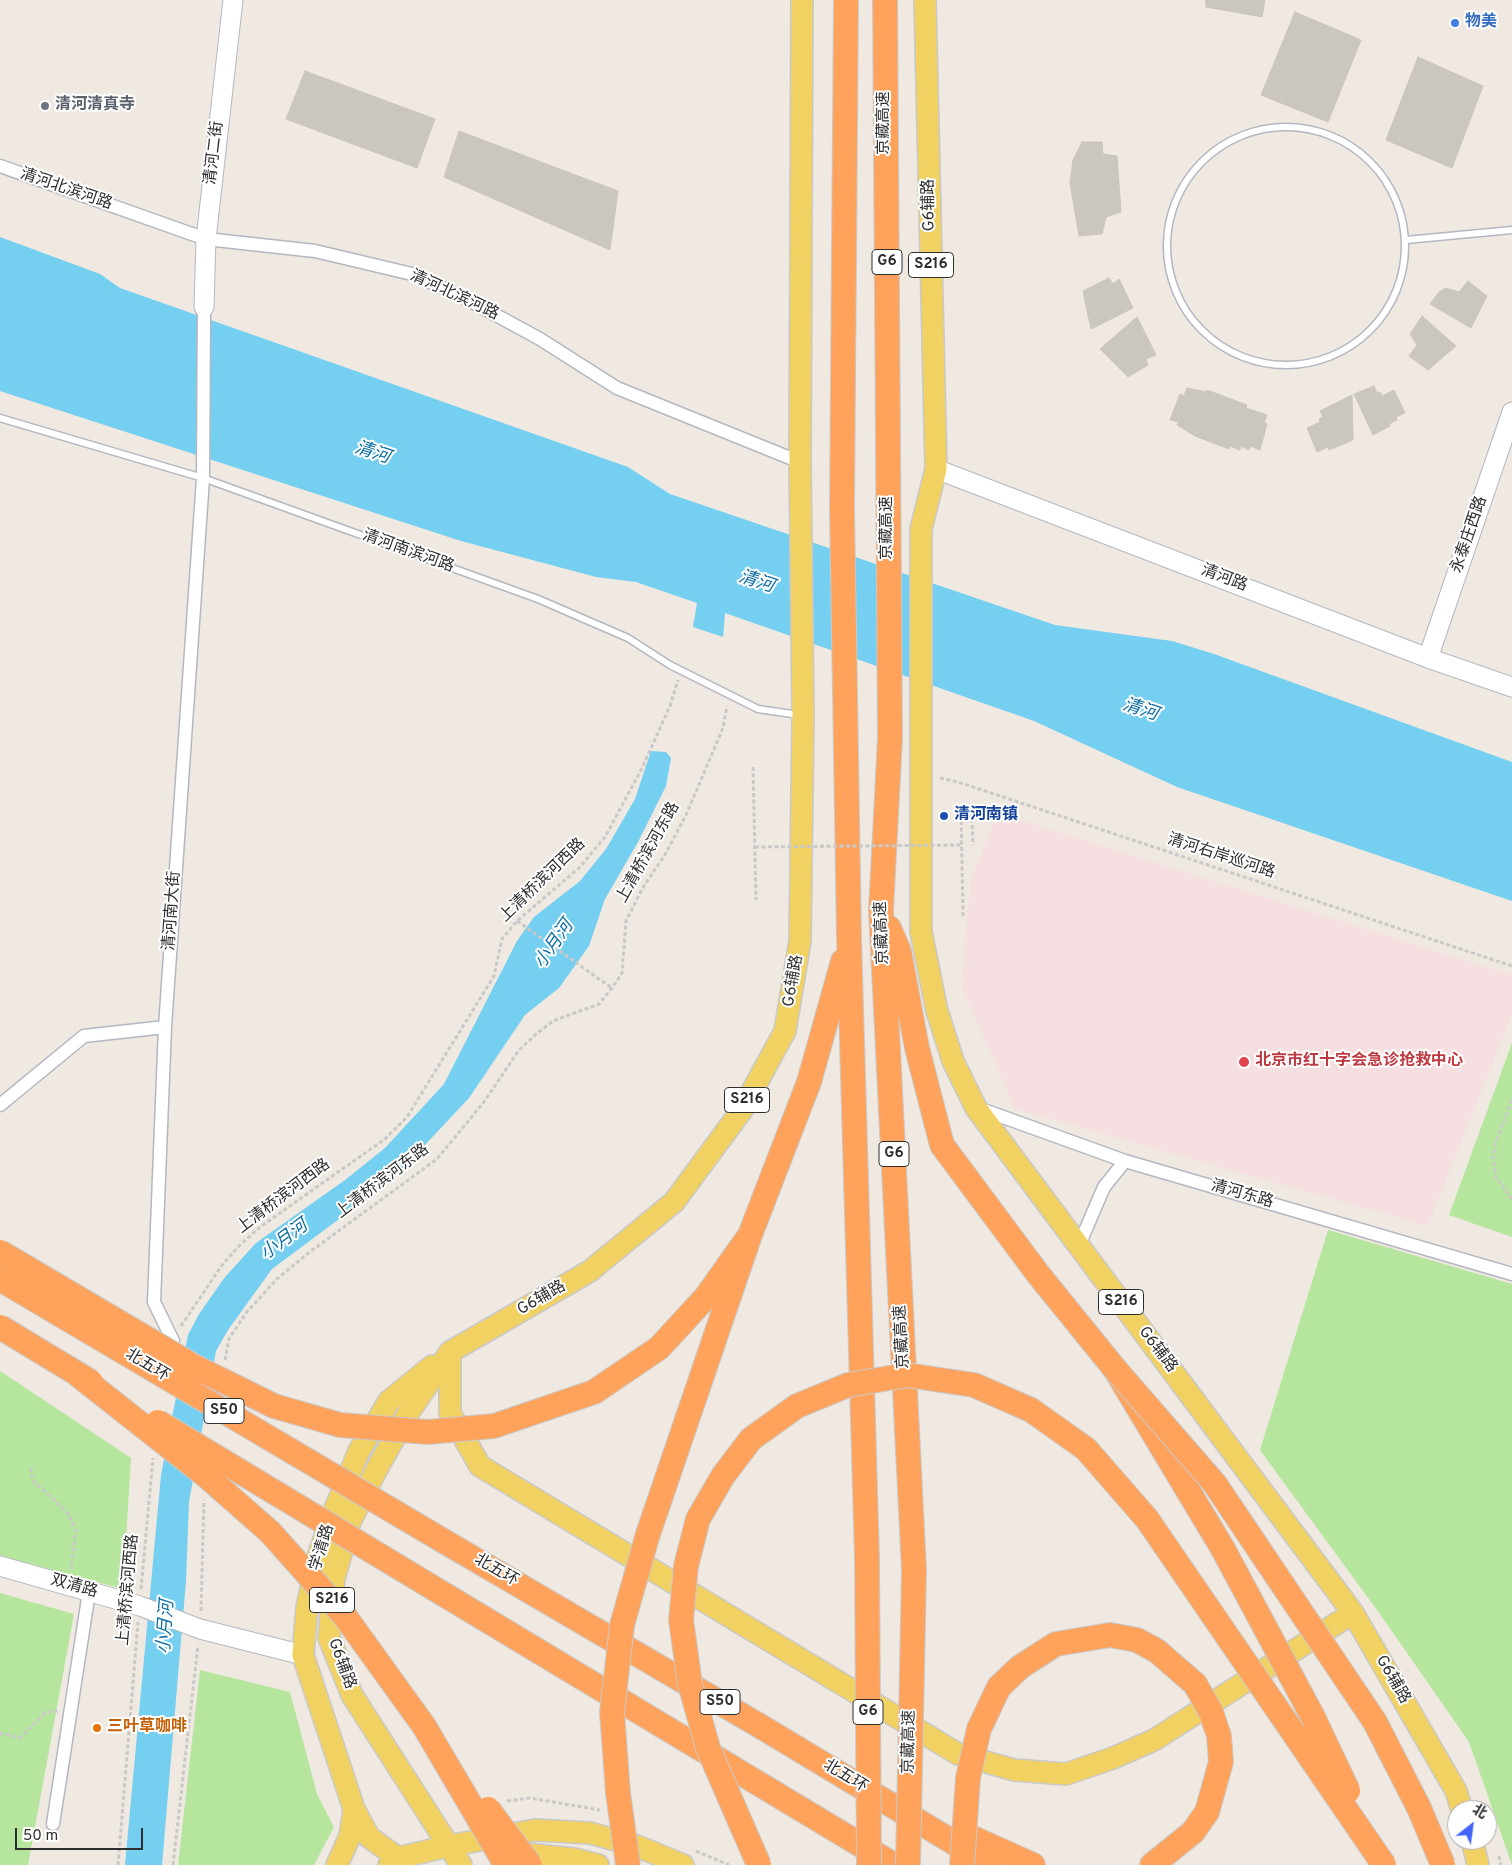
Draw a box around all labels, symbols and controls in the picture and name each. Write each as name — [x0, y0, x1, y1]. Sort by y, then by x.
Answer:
place label: 物美 — [1465, 13, 1497, 33]
marker: 物美 — [1449, 17, 1461, 29]
street label: 京藏高速 — [875, 91, 895, 155]
place label: 清河清真寺 — [55, 96, 135, 116]
marker: 清河清真寺 — [39, 100, 51, 112]
street label: 清河二街 — [202, 120, 228, 186]
street label: 清河北滨河路 — [17, 165, 115, 215]
street label: G6辅路 — [920, 179, 940, 231]
road number: G6 — [872, 250, 902, 274]
road number: S216 — [908, 252, 954, 278]
street label: 清河北滨河路 — [406, 267, 502, 325]
water label: 清河 — [352, 438, 392, 470]
street label: 永泰庄西路 — [1448, 494, 1492, 576]
street label: 京藏高速 — [878, 496, 898, 560]
street label: 清河南滨河路 — [360, 527, 456, 577]
street label: 清河路 — [1198, 561, 1250, 597]
water label: 清河 — [736, 567, 776, 599]
water label: 清河 — [1120, 695, 1160, 727]
street label: 上清桥滨河东路 — [613, 799, 685, 907]
place label: 清河南镇 — [954, 806, 1018, 826]
marker: 清河南镇 — [938, 810, 950, 822]
street label: 清河右岸巡河路 — [1165, 831, 1277, 883]
street label: 上清桥滨河西路 — [496, 835, 590, 927]
street label: 清河南大街 — [161, 870, 185, 952]
street label: 京藏高速 — [872, 901, 894, 965]
water label: 小月河 — [531, 917, 579, 973]
street label: G6辅路 — [780, 953, 808, 1009]
place label: 北京市红十字会急诊抢救中心 — [1255, 1052, 1463, 1072]
marker: 北京市红十字会急诊抢救中心 — [1237, 1055, 1251, 1069]
road number: S216 — [724, 1088, 770, 1112]
street label: 上清桥滨河东路 — [332, 1141, 434, 1223]
road number: G6 — [879, 1142, 909, 1166]
street label: 上清桥滨河西路 — [233, 1156, 335, 1238]
street label: 清河东路 — [1209, 1177, 1275, 1213]
water label: 小月河 — [257, 1216, 313, 1266]
street label: G6辅路 — [514, 1278, 570, 1320]
road number: S216 — [1098, 1290, 1144, 1314]
street label: 京藏高速 — [892, 1305, 914, 1369]
street label: G6辅路 — [1134, 1323, 1180, 1377]
street label: 北五环 — [121, 1345, 173, 1387]
road number: S50 — [204, 1398, 244, 1424]
street label: 学清路 — [307, 1522, 339, 1574]
street label: 上清桥滨河西路 — [115, 1533, 143, 1647]
street label: 北五环 — [470, 1551, 522, 1591]
street label: 双清路 — [48, 1571, 100, 1603]
road number: S216 — [310, 1588, 354, 1612]
water label: 小月河 — [154, 1599, 180, 1655]
street label: G6辅路 — [323, 1636, 359, 1692]
street label: G6辅路 — [1371, 1652, 1413, 1708]
road number: S50 — [700, 1690, 740, 1714]
road number: G6 — [853, 1700, 883, 1724]
street label: 京藏高速 — [900, 1710, 920, 1774]
place label: 三叶草咖啡 — [107, 1718, 187, 1738]
marker: 三叶草咖啡 — [91, 1722, 103, 1734]
street label: 北五环 — [819, 1756, 871, 1798]
north arrow — [1447, 1800, 1497, 1850]
text: 北 — [1469, 1802, 1490, 1823]
scale bar — [18, 1818, 145, 1850]
text: 50 m — [23, 1827, 58, 1846]

